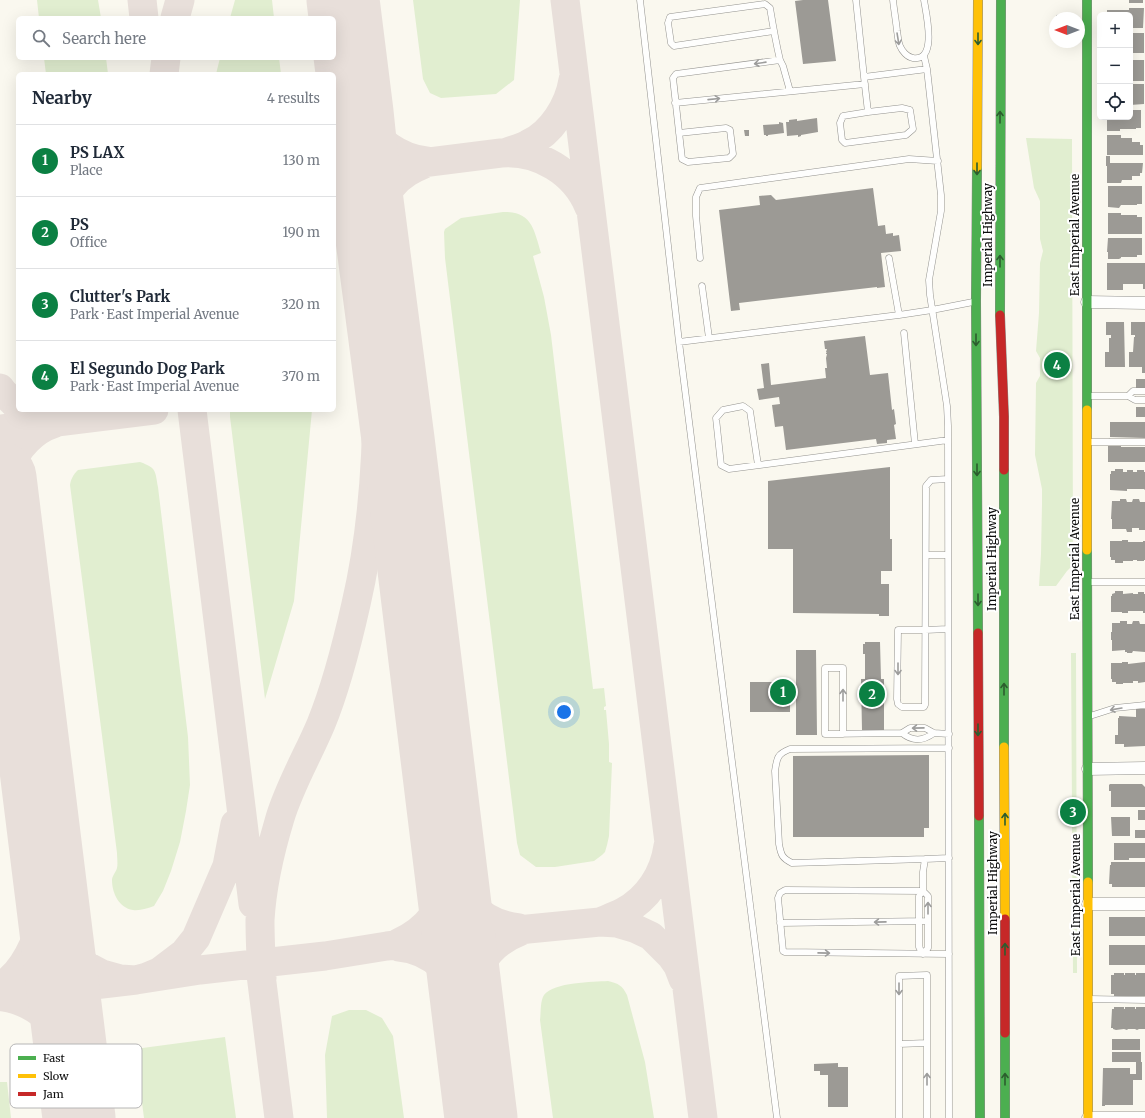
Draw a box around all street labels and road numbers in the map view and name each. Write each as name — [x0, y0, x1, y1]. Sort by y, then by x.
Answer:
street label: East Imperial Avenue — [1067, 174, 1082, 296]
street label: Imperial Highway — [980, 183, 995, 287]
street label: East Imperial Avenue — [1067, 498, 1082, 620]
street label: Imperial Highway — [984, 507, 999, 611]
street label: Imperial Highway — [985, 831, 1000, 935]
street label: East Imperial Avenue — [1068, 834, 1083, 956]

